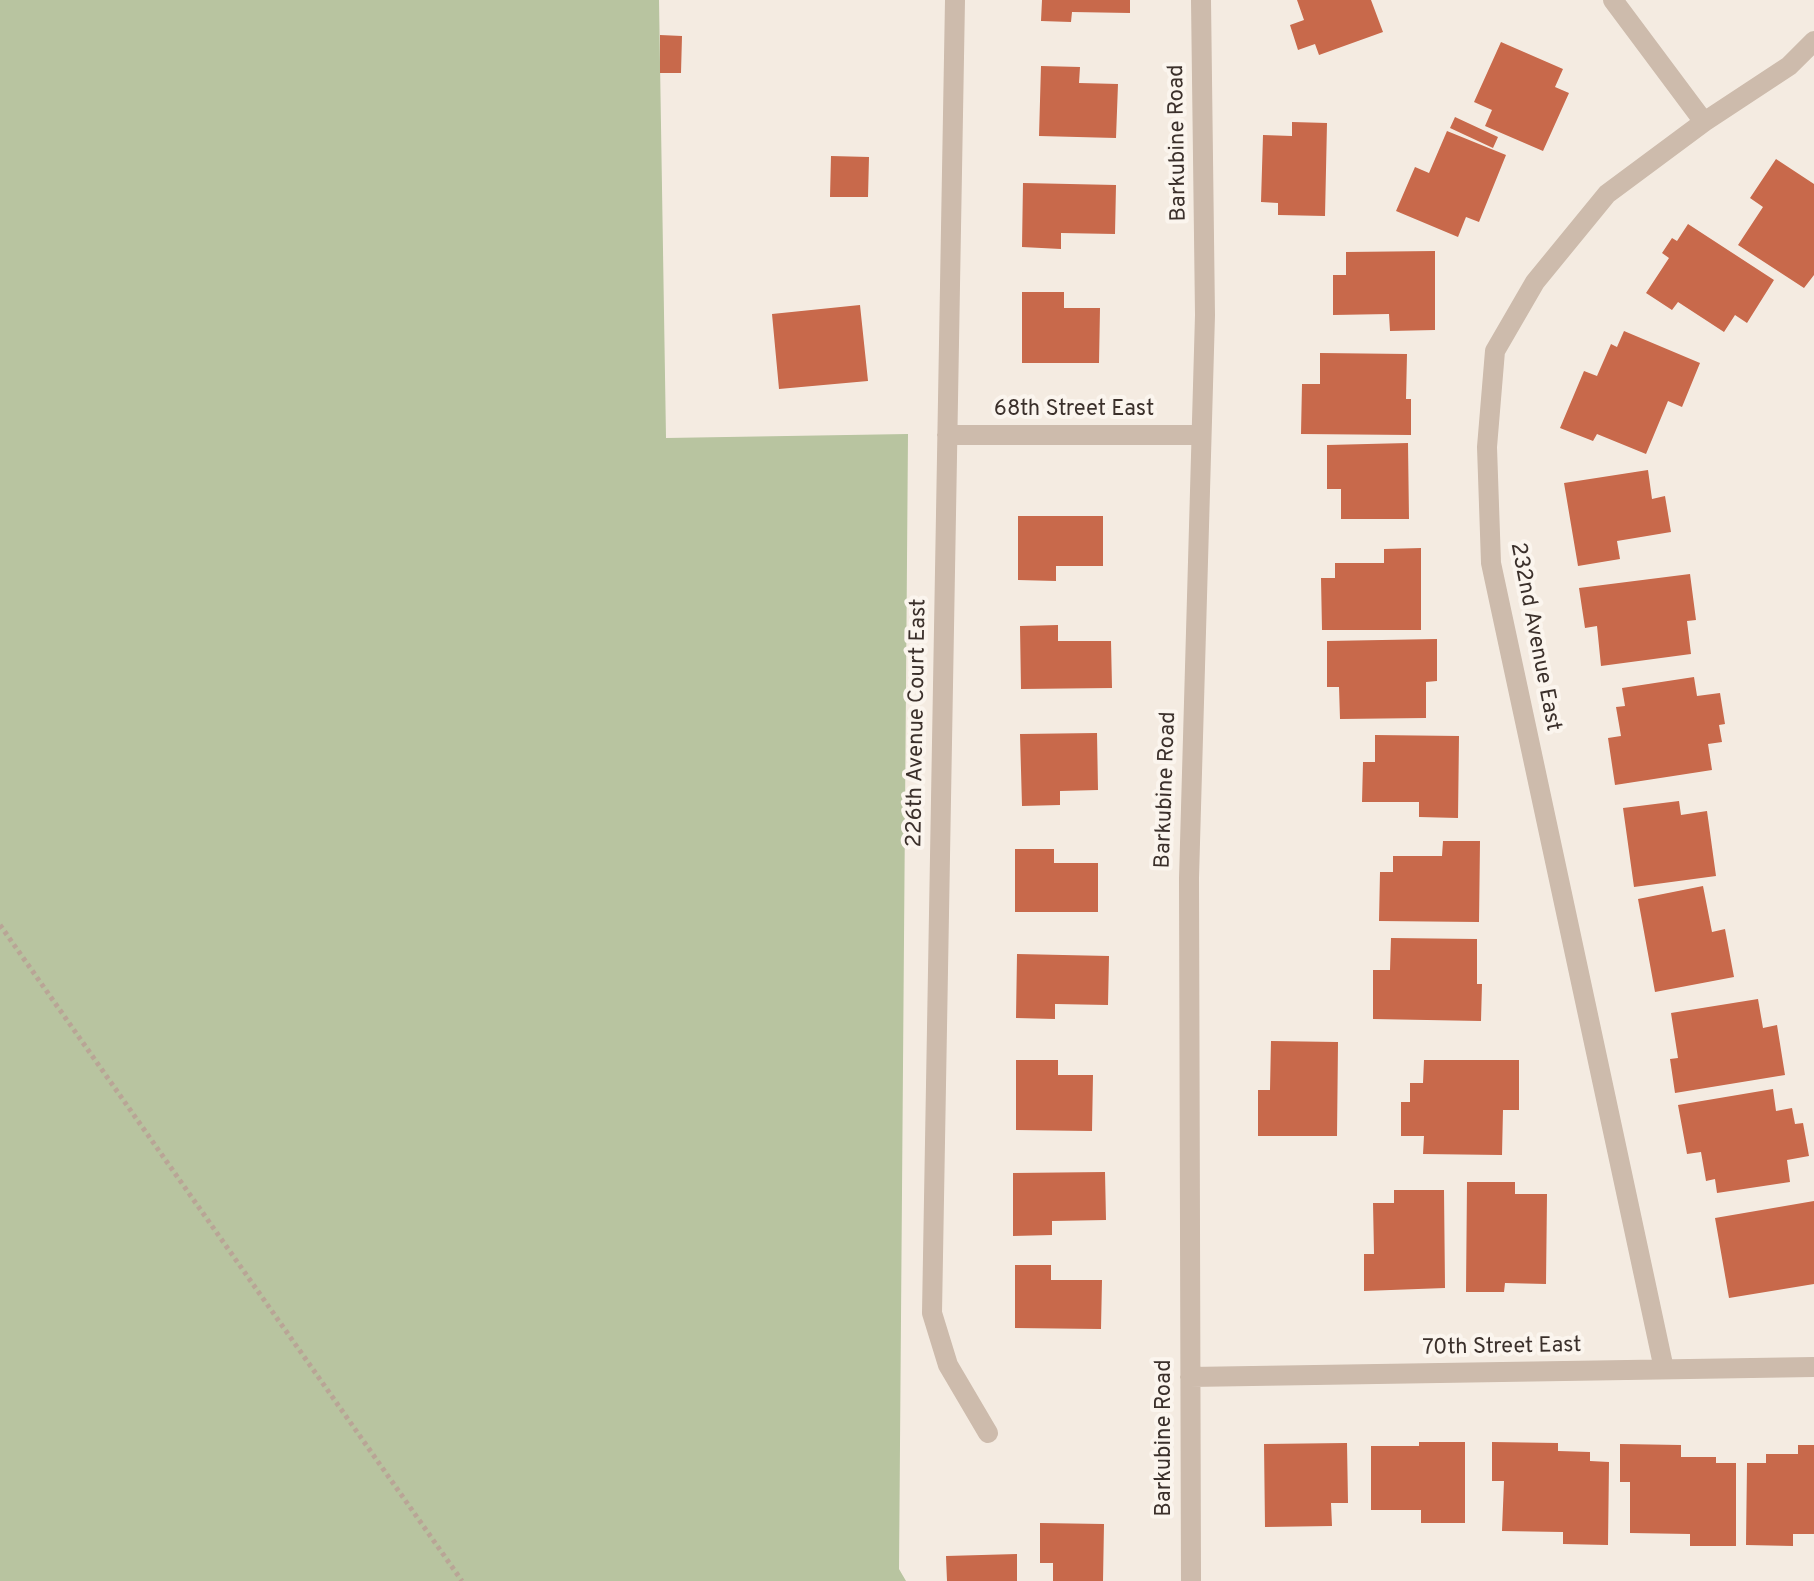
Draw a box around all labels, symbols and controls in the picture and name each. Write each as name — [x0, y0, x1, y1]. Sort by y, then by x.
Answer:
street label: Barkubine Road — [1164, 64, 1194, 222]
street label: 68th Street East — [994, 398, 1154, 424]
street label: 232nd Avenue East — [1503, 540, 1565, 734]
street label: 226th Avenue Court East — [903, 598, 933, 848]
street label: Barkubine Road — [1151, 711, 1183, 869]
street label: 70th Street East — [1422, 1333, 1582, 1363]
street label: Barkubine Road — [1153, 1359, 1179, 1517]

